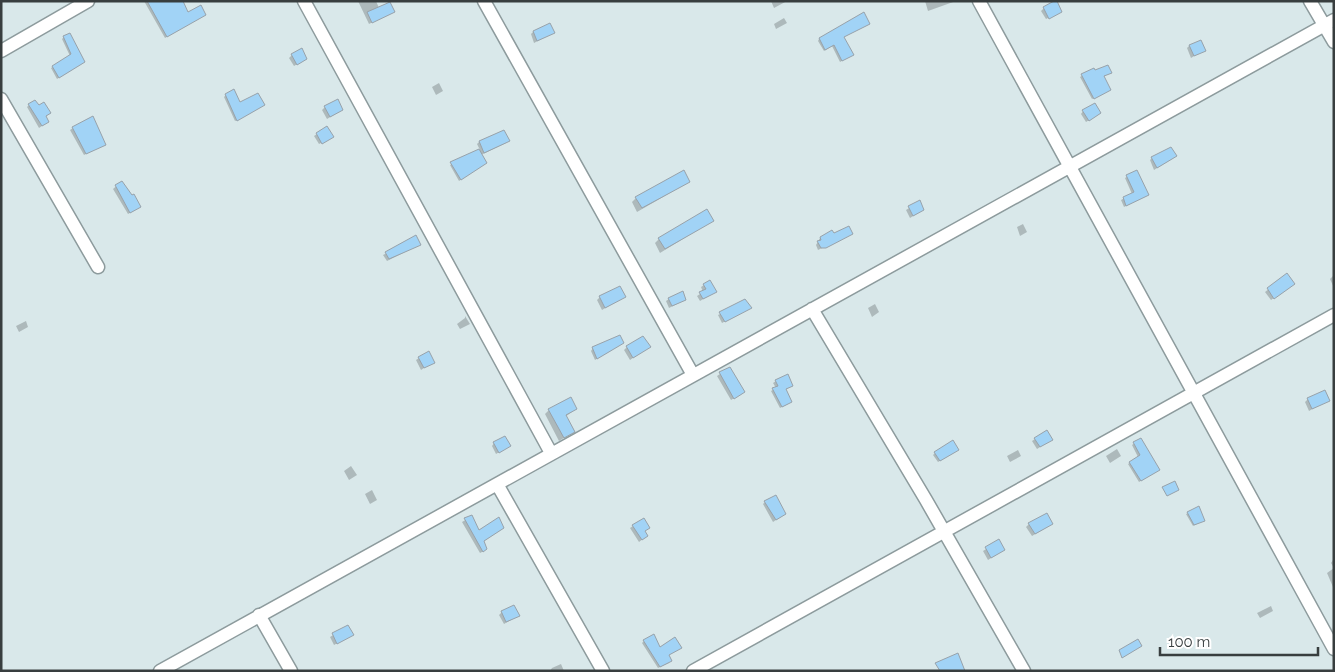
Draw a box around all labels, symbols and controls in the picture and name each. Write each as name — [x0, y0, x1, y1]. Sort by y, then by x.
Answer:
scale bar — [1160, 624, 1318, 656]
text: 100 m — [1168, 633, 1210, 651]

